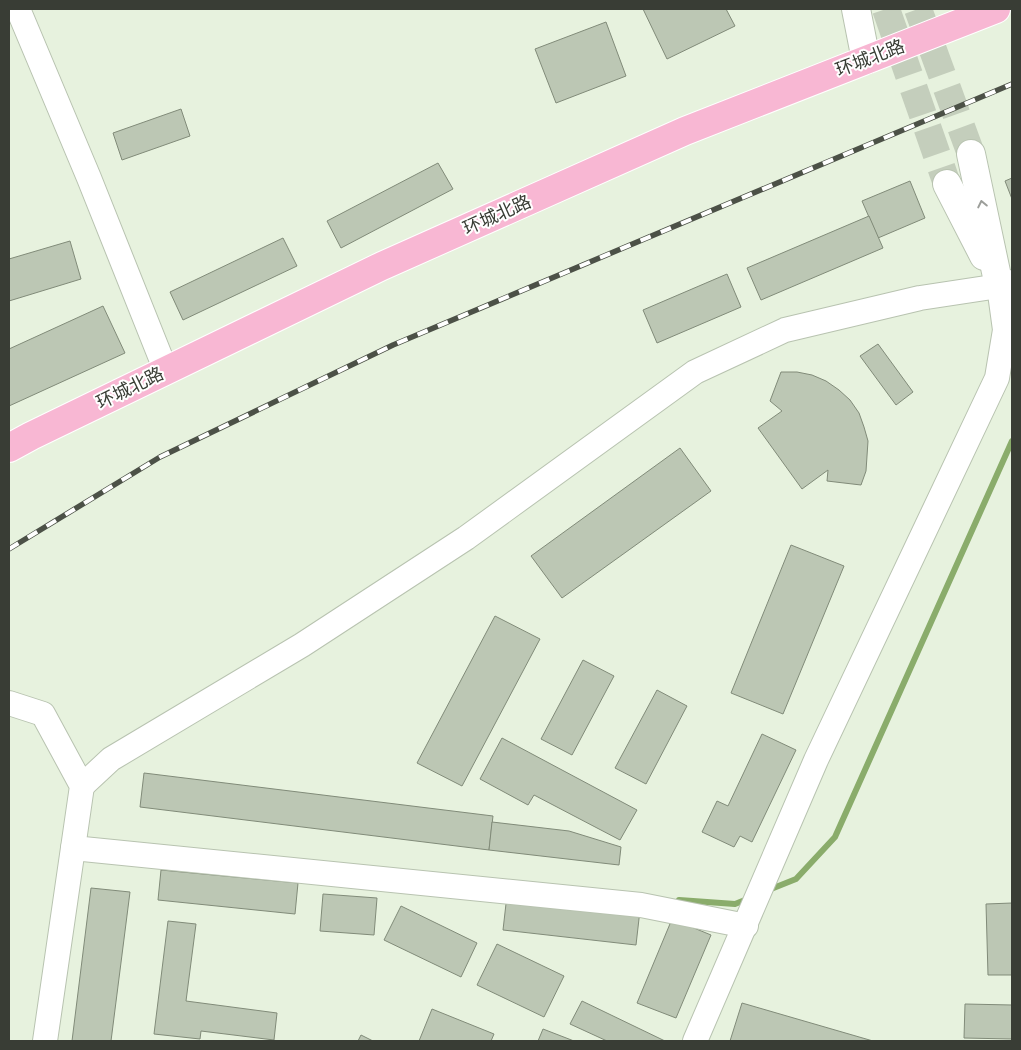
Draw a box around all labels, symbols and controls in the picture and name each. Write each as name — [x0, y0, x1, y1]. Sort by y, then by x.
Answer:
street label: 环城北路 — [832, 34, 908, 82]
street label: 环城北路 — [459, 189, 535, 241]
one-way arrow — [977, 200, 988, 209]
street label: 环城北路 — [92, 361, 168, 415]

